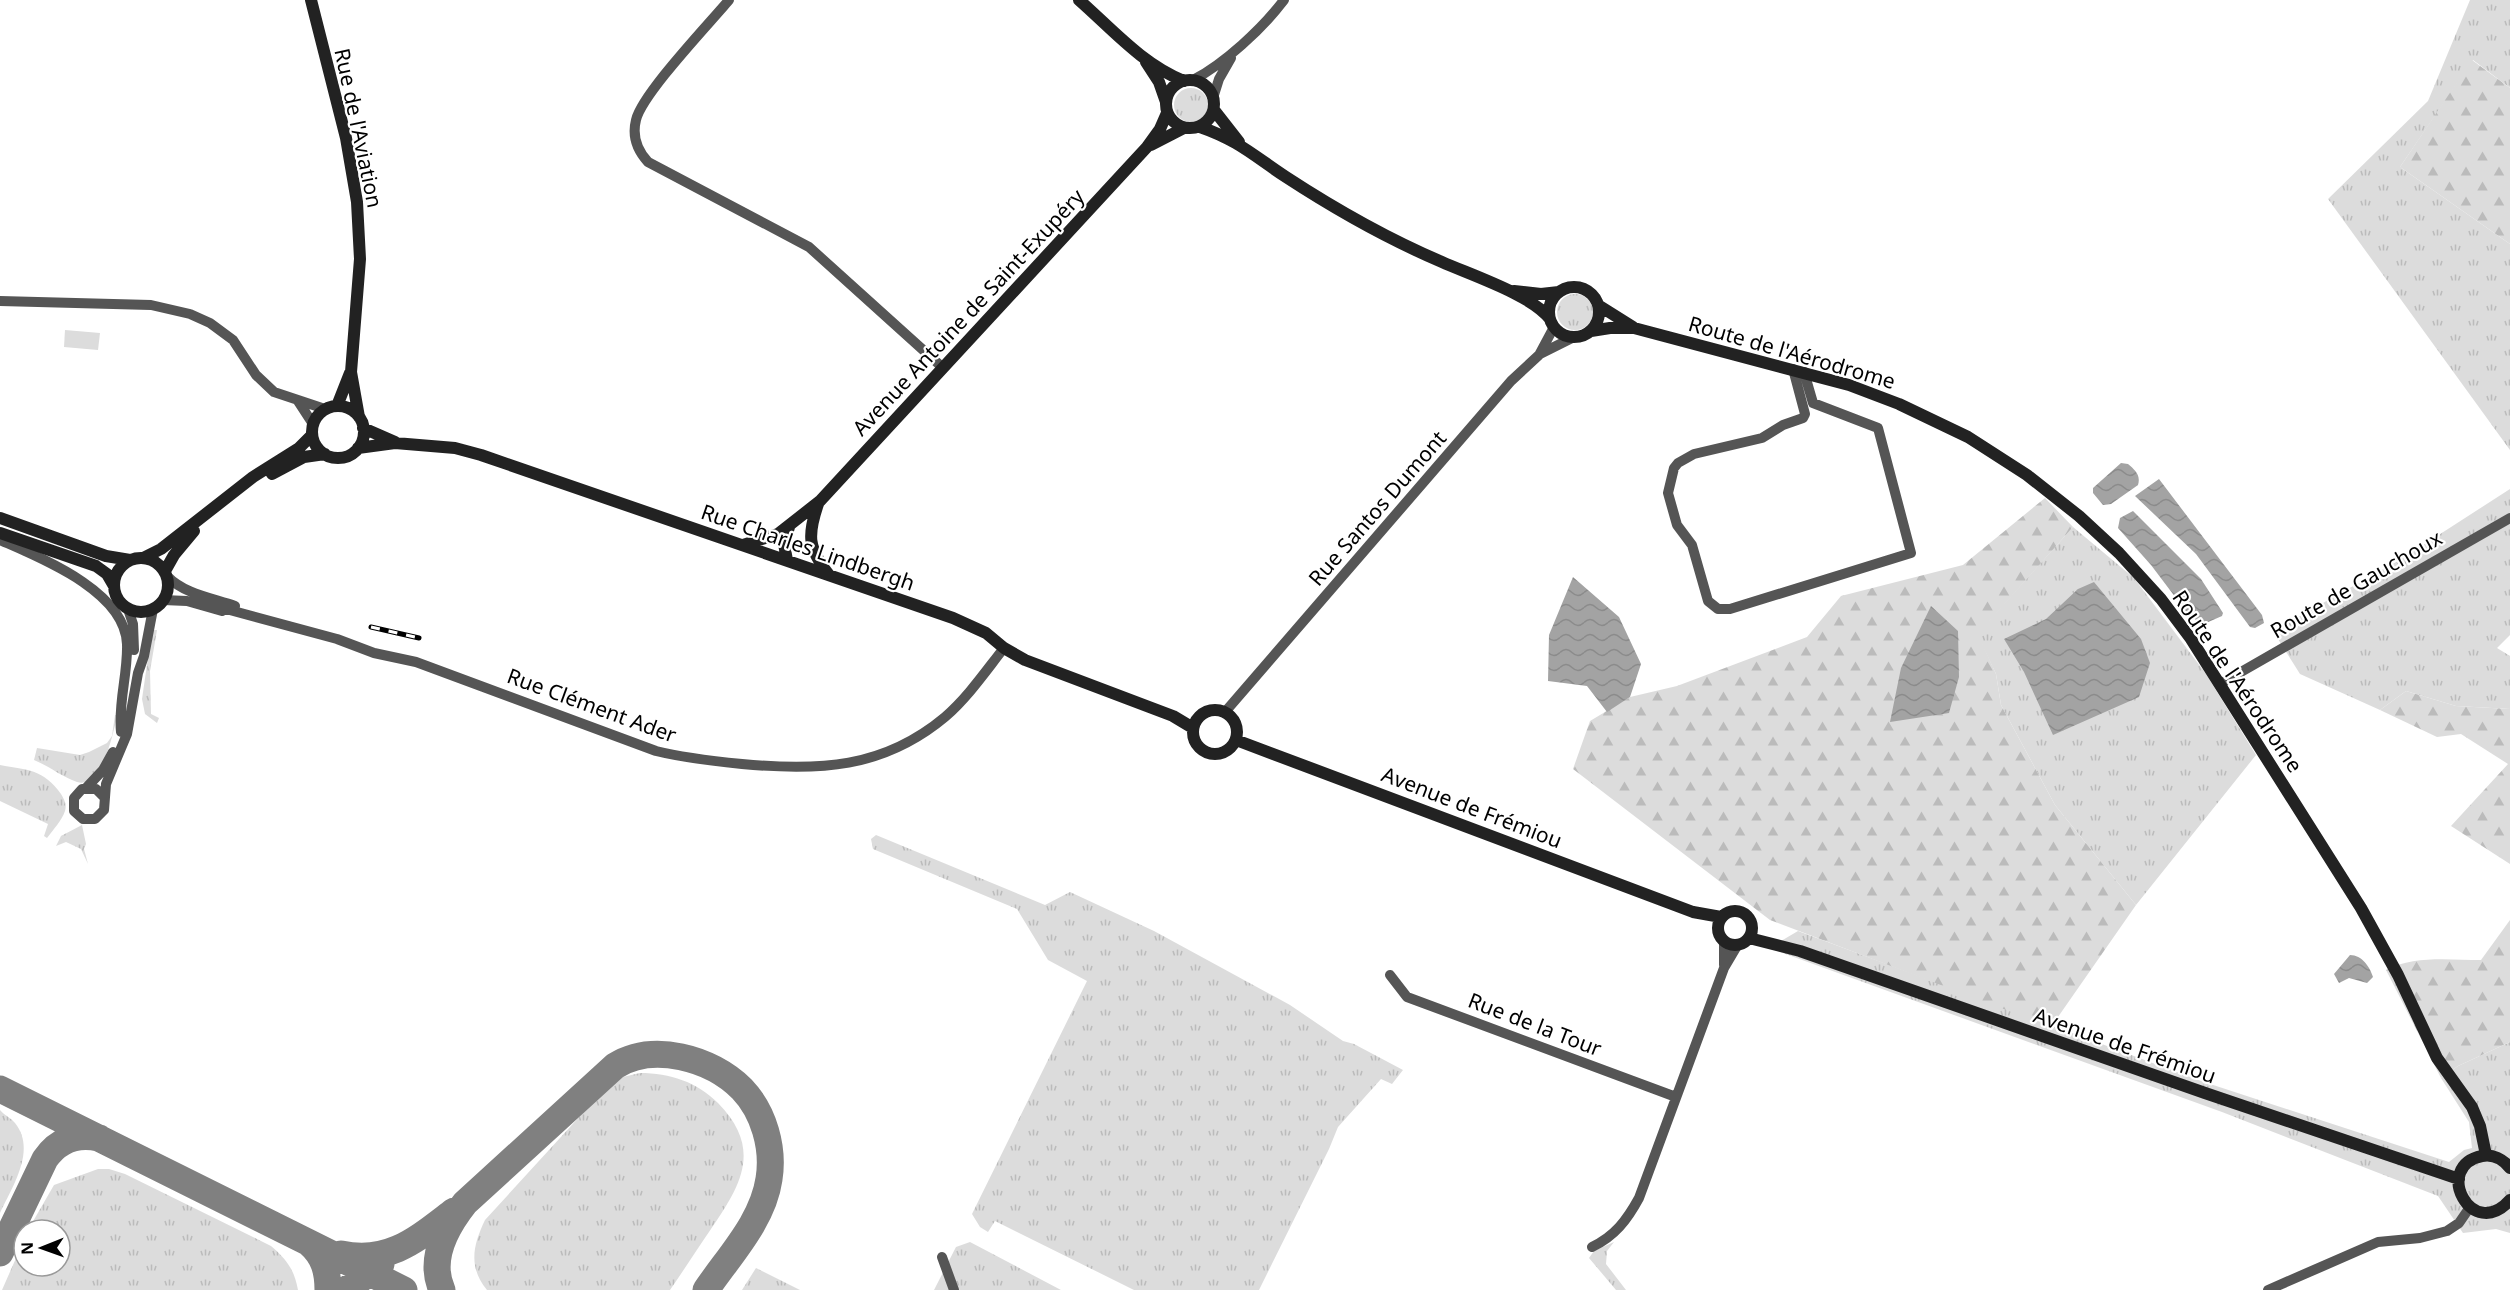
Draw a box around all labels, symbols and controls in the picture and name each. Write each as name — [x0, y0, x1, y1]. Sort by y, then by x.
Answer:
street label: Rue de l'Aviation — [328, 46, 390, 210]
street label: Avenue Antoine de Saint-Exupéry — [846, 182, 1090, 441]
street label: Route de l'Aérodrome — [1685, 309, 1899, 395]
street label: Rue Santos Dumont — [1302, 424, 1452, 591]
street label: Rue Charles Lindbergh — [697, 497, 919, 597]
street label: Route de Gauchoux — [2265, 523, 2447, 645]
street label: Route de l'Aérodrome — [2167, 584, 2309, 778]
street label: Rue Clément Ader — [503, 661, 681, 749]
street label: Avenue de Frémiou — [1378, 760, 1566, 854]
street label: Rue de la Tour — [1464, 986, 1606, 1062]
street label: Avenue de Frémiou — [2030, 1001, 2220, 1089]
north arrow — [12, 1218, 72, 1278]
text: N — [16, 1242, 38, 1255]

